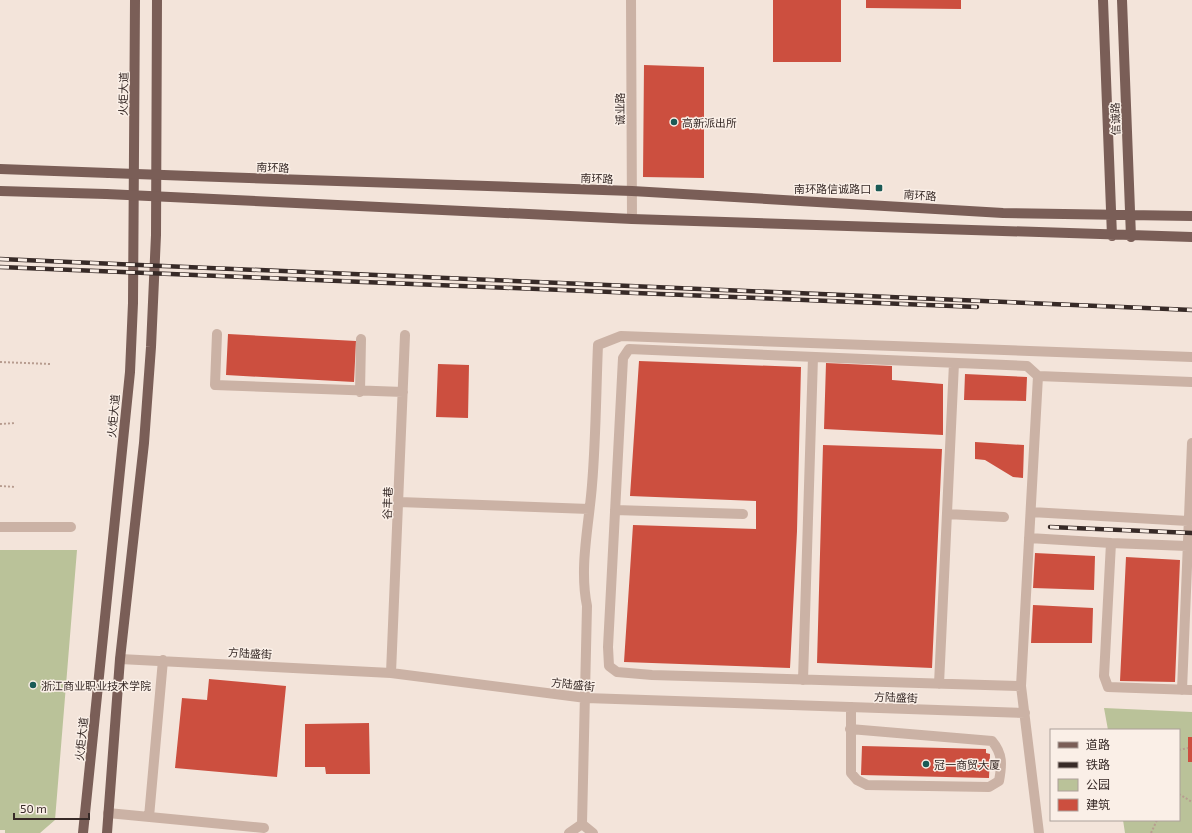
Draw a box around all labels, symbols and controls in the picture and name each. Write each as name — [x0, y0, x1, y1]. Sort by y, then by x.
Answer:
street label: 火炬大道 — [116, 72, 130, 116]
street label: 诚业路 — [613, 93, 626, 126]
street label: 信诚路 — [1108, 102, 1122, 136]
place label: 高新派出所 — [682, 116, 737, 129]
marker: 高新派出所 — [669, 117, 679, 127]
street label: 南环路 — [256, 160, 290, 174]
street label: 南环路 — [580, 171, 614, 185]
place label: 南环路信诚路口 — [794, 182, 871, 195]
marker: 南环路信诚路口 — [874, 183, 884, 193]
street label: 南环路 — [903, 187, 937, 203]
street label: 火炬大道 — [105, 394, 121, 438]
street label: 谷丰巷 — [380, 486, 394, 520]
street label: 方陆盛街 — [228, 645, 272, 661]
street label: 方陆盛街 — [550, 675, 596, 693]
place label: 浙江商业职业技术学院 — [41, 679, 151, 692]
marker: 浙江商业职业技术学院 — [28, 680, 38, 690]
street label: 方陆盛街 — [874, 690, 918, 704]
street label: 火炬大道 — [72, 716, 90, 762]
legend — [1050, 729, 1180, 821]
text: 道路 — [1086, 737, 1110, 751]
text: 铁路 — [1086, 757, 1110, 771]
place label: 冠一商贸大厦 — [934, 758, 1000, 771]
marker: 冠一商贸大厦 — [921, 759, 931, 769]
text: 公园 — [1086, 777, 1110, 791]
scale bar — [14, 795, 89, 821]
text: 建筑 — [1086, 797, 1110, 811]
text: 50 m — [20, 801, 47, 815]

